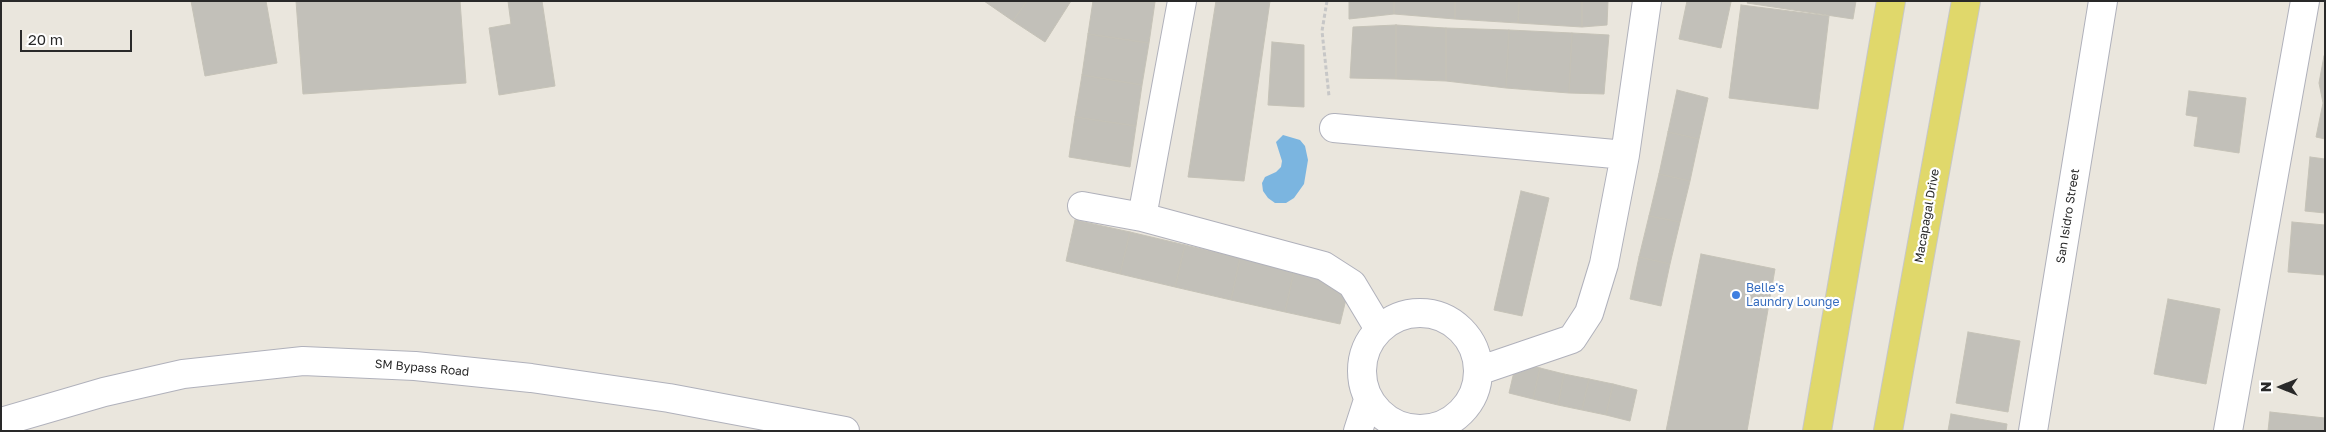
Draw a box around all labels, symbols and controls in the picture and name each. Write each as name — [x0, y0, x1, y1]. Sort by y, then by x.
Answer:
scale bar — [22, 20, 135, 52]
text: 20 m — [28, 30, 63, 48]
street label: Macapagal Drive — [1912, 168, 1942, 264]
street label: San Isidro Street — [2053, 168, 2083, 264]
place label: Belle's Laundry Lounge — [1746, 281, 1839, 309]
marker: Belle's Laundry Lounge — [1730, 289, 1742, 301]
street label: SM Bypass Road — [374, 357, 470, 379]
north arrow — [2256, 362, 2306, 412]
text: N — [2257, 382, 2274, 392]

